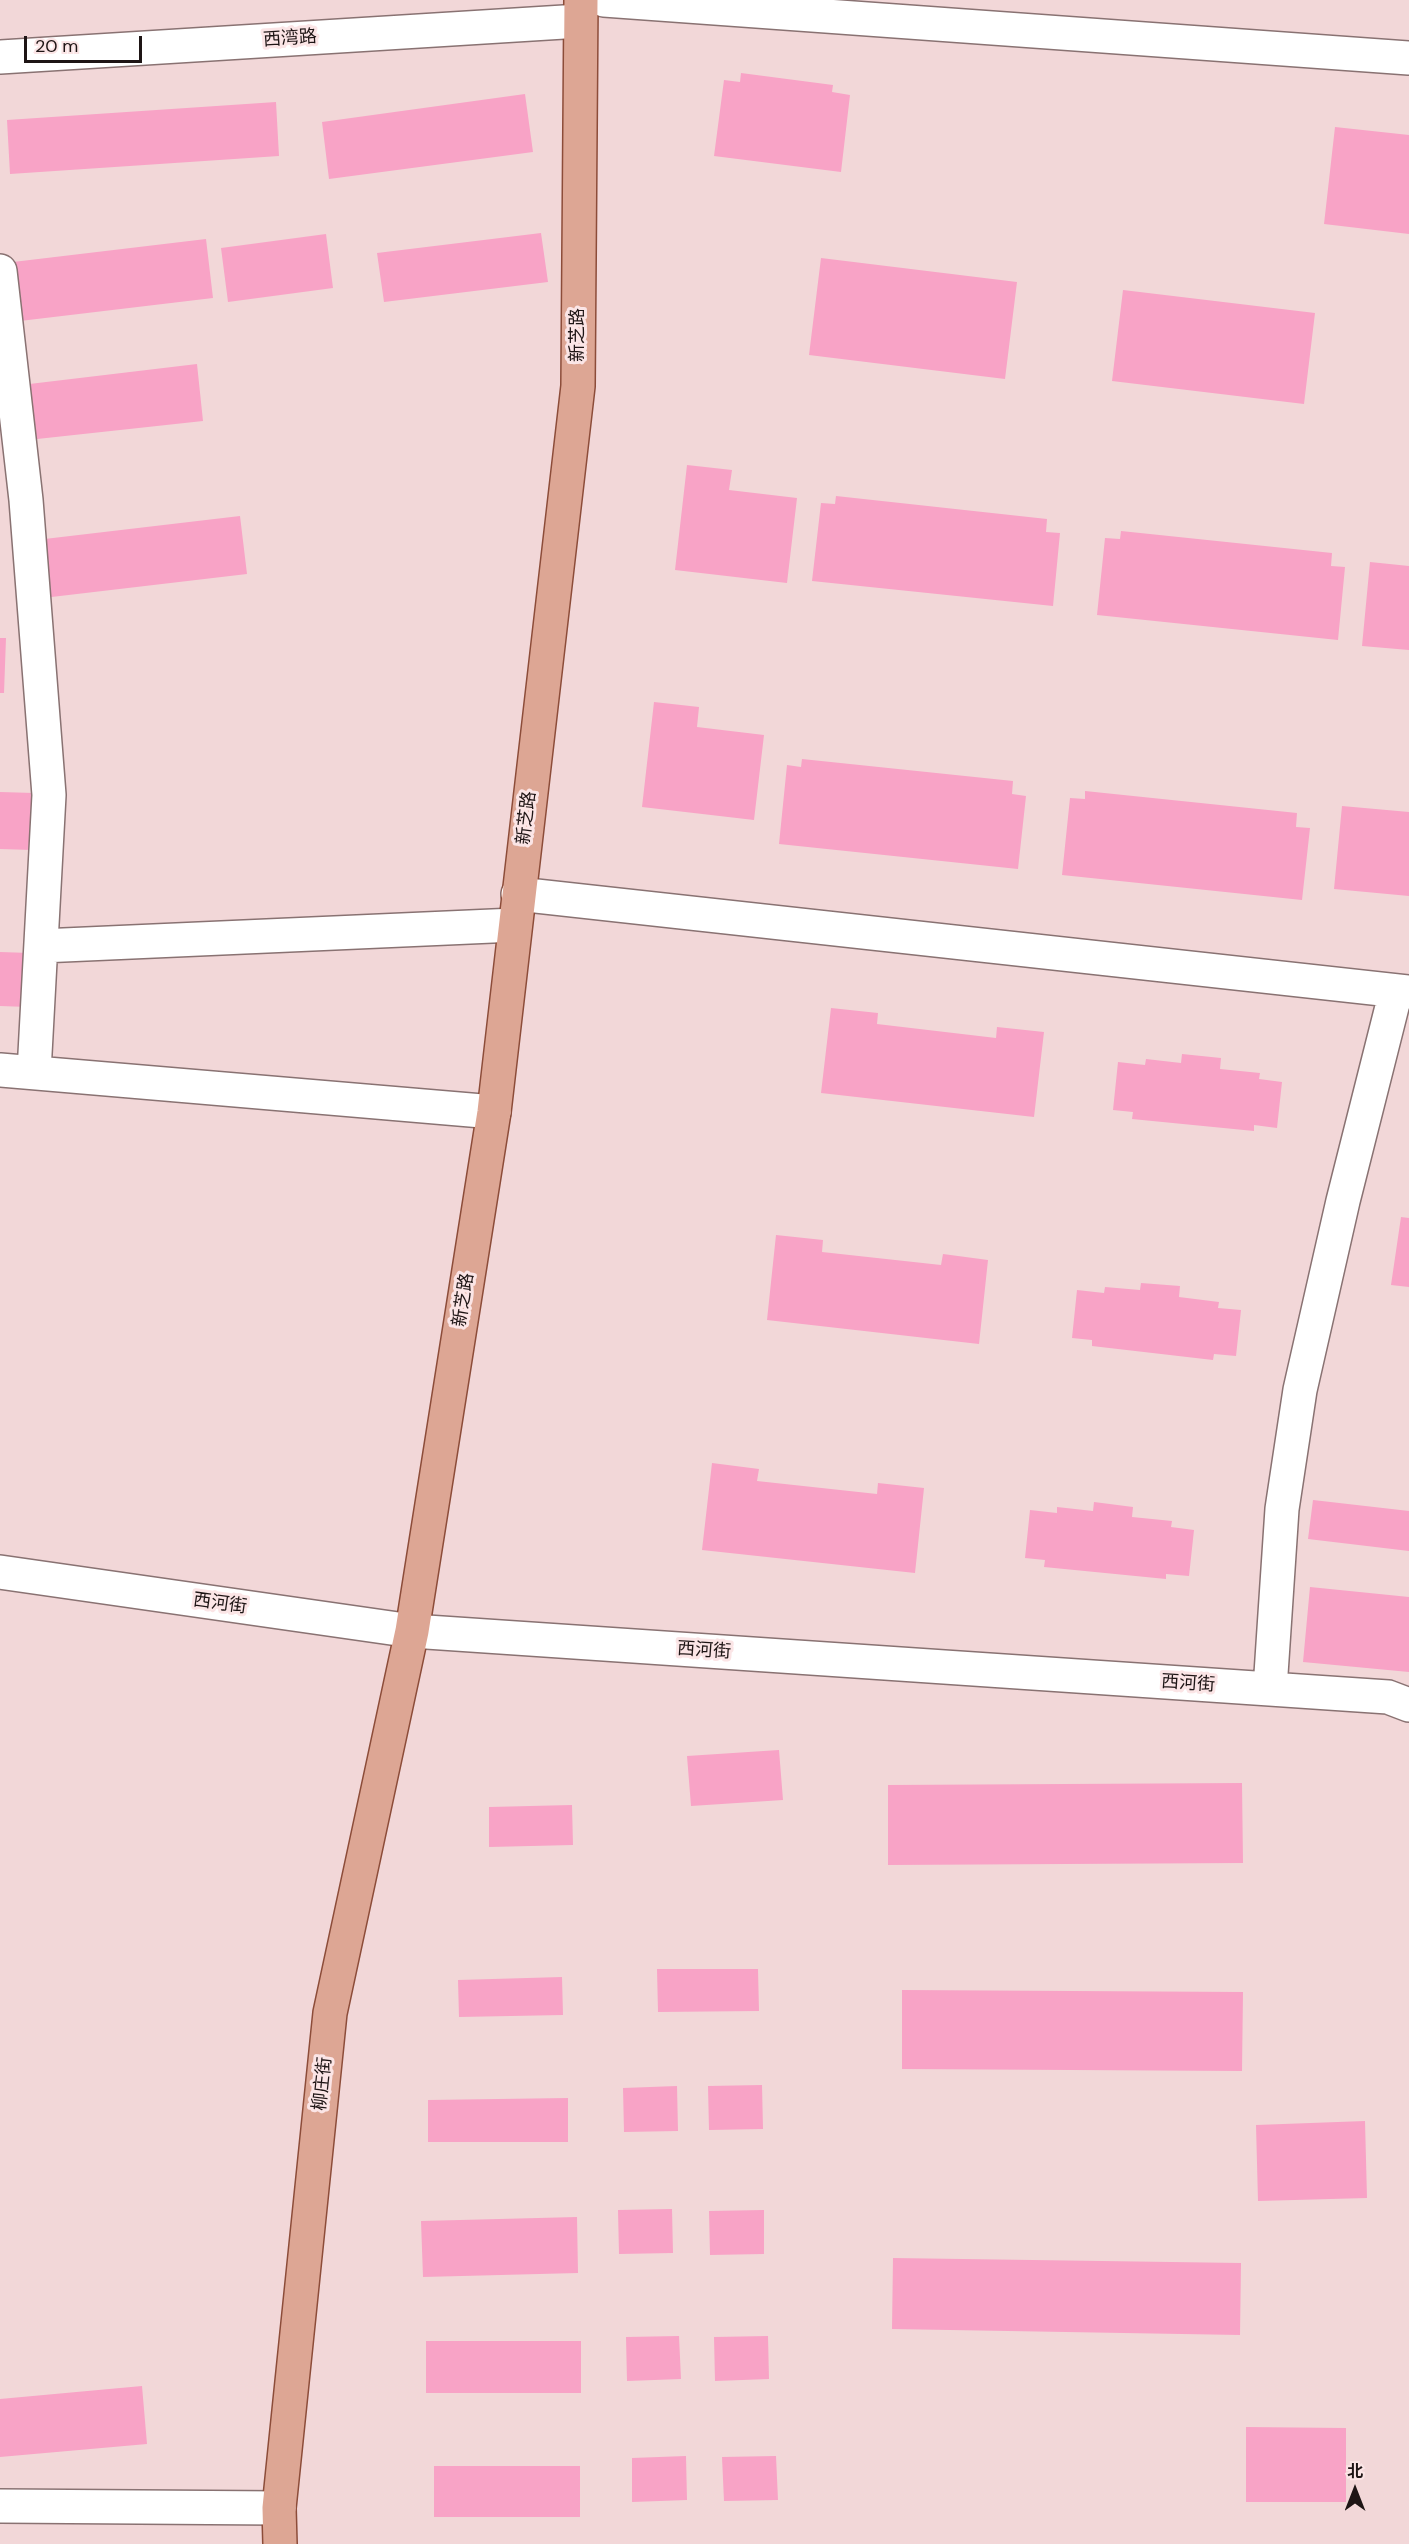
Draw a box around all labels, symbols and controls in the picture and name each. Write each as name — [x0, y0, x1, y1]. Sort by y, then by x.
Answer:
scale bar — [27, 24, 146, 62]
street label: 西湾路 — [262, 26, 318, 52]
text: 20 m — [35, 34, 78, 58]
street label: 新芝路 — [567, 308, 589, 362]
street label: 新芝路 — [513, 790, 541, 846]
street label: 新芝路 — [449, 1272, 479, 1328]
street label: 西河街 — [192, 1590, 248, 1618]
street label: 西河街 — [676, 1638, 732, 1664]
street label: 西河街 — [1160, 1671, 1216, 1697]
street label: 柳庄街 — [309, 2056, 337, 2112]
north arrow — [1325, 2460, 1385, 2520]
text: 北 — [1347, 2461, 1363, 2482]

